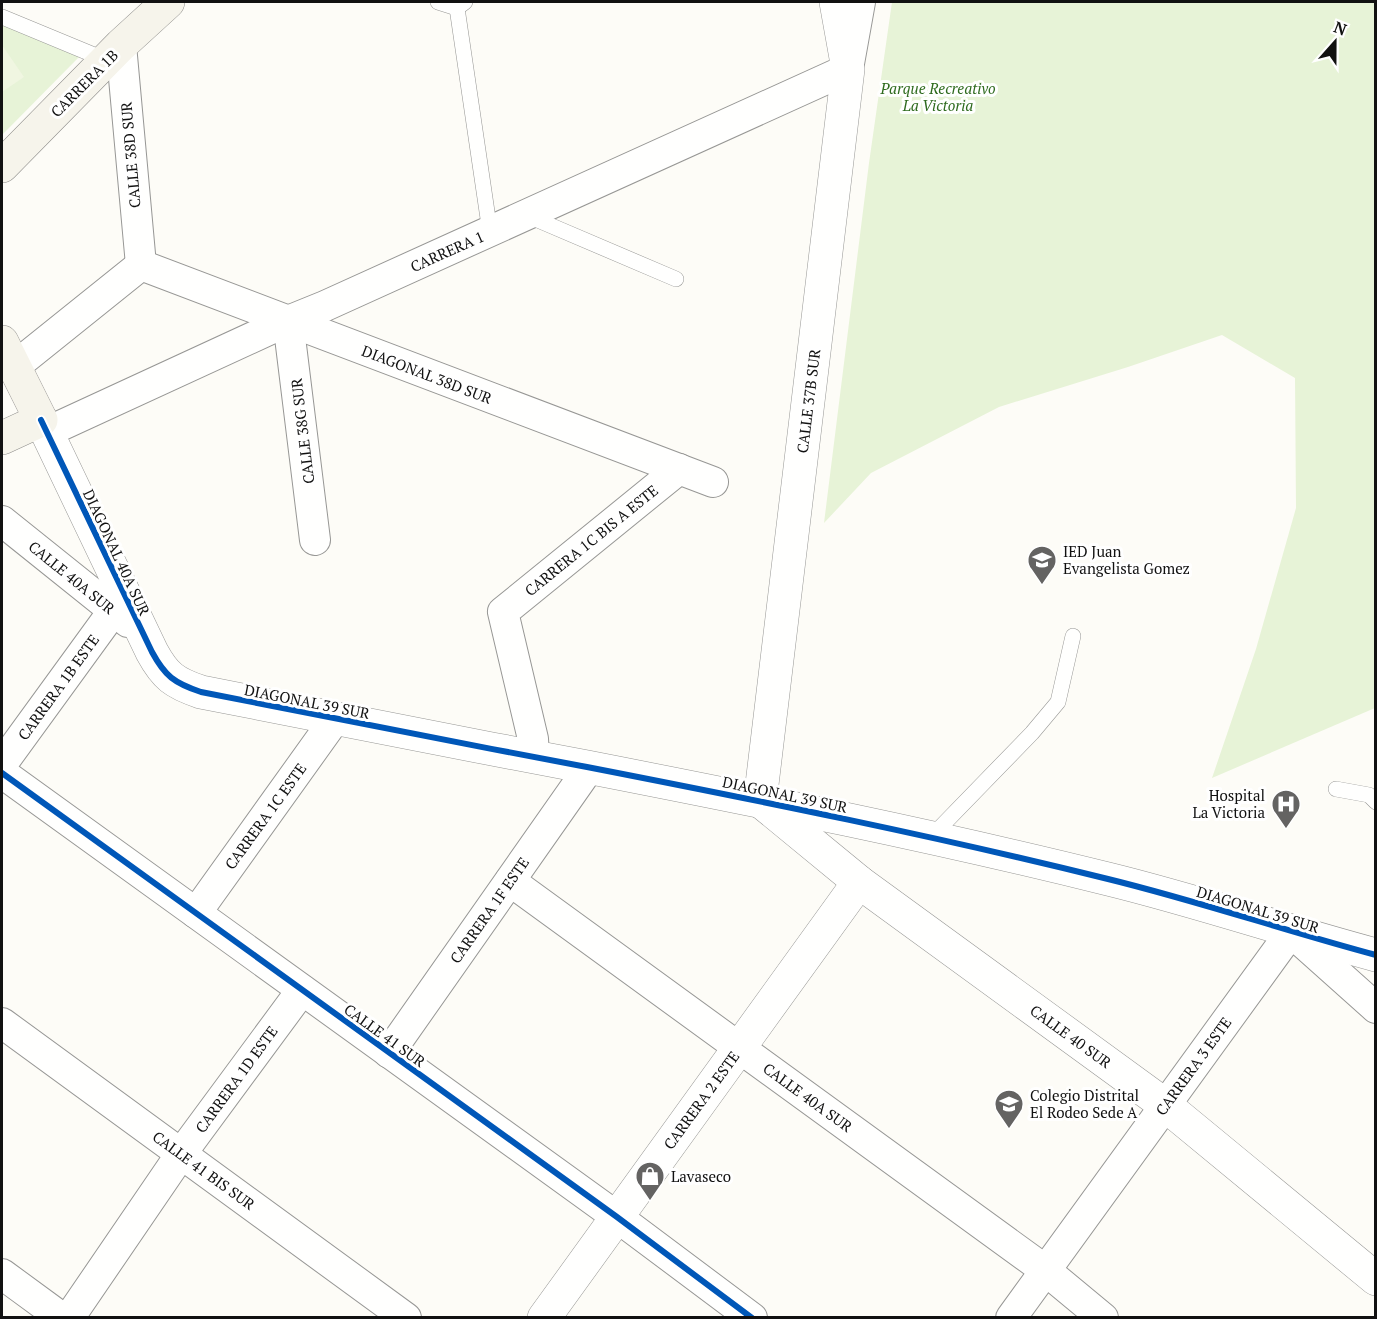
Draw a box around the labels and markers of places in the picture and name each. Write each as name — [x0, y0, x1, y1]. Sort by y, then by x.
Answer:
place label: IED Juan Evangelista Gomez — [1063, 541, 1190, 578]
school or university icon: IED Juan Evangelista Gomez — [1026, 544, 1058, 586]
place label: Hospital La Victoria — [1193, 785, 1265, 822]
hospital icon: Hospital La Victoria — [1270, 788, 1302, 830]
place label: Colegio Distrital El Rodeo Sede A — [1030, 1085, 1139, 1122]
school or university icon: Colegio Distrital El Rodeo Sede A — [993, 1088, 1025, 1130]
shop icon: Lavaseco — [634, 1160, 666, 1202]
place label: Lavaseco — [671, 1166, 731, 1186]

